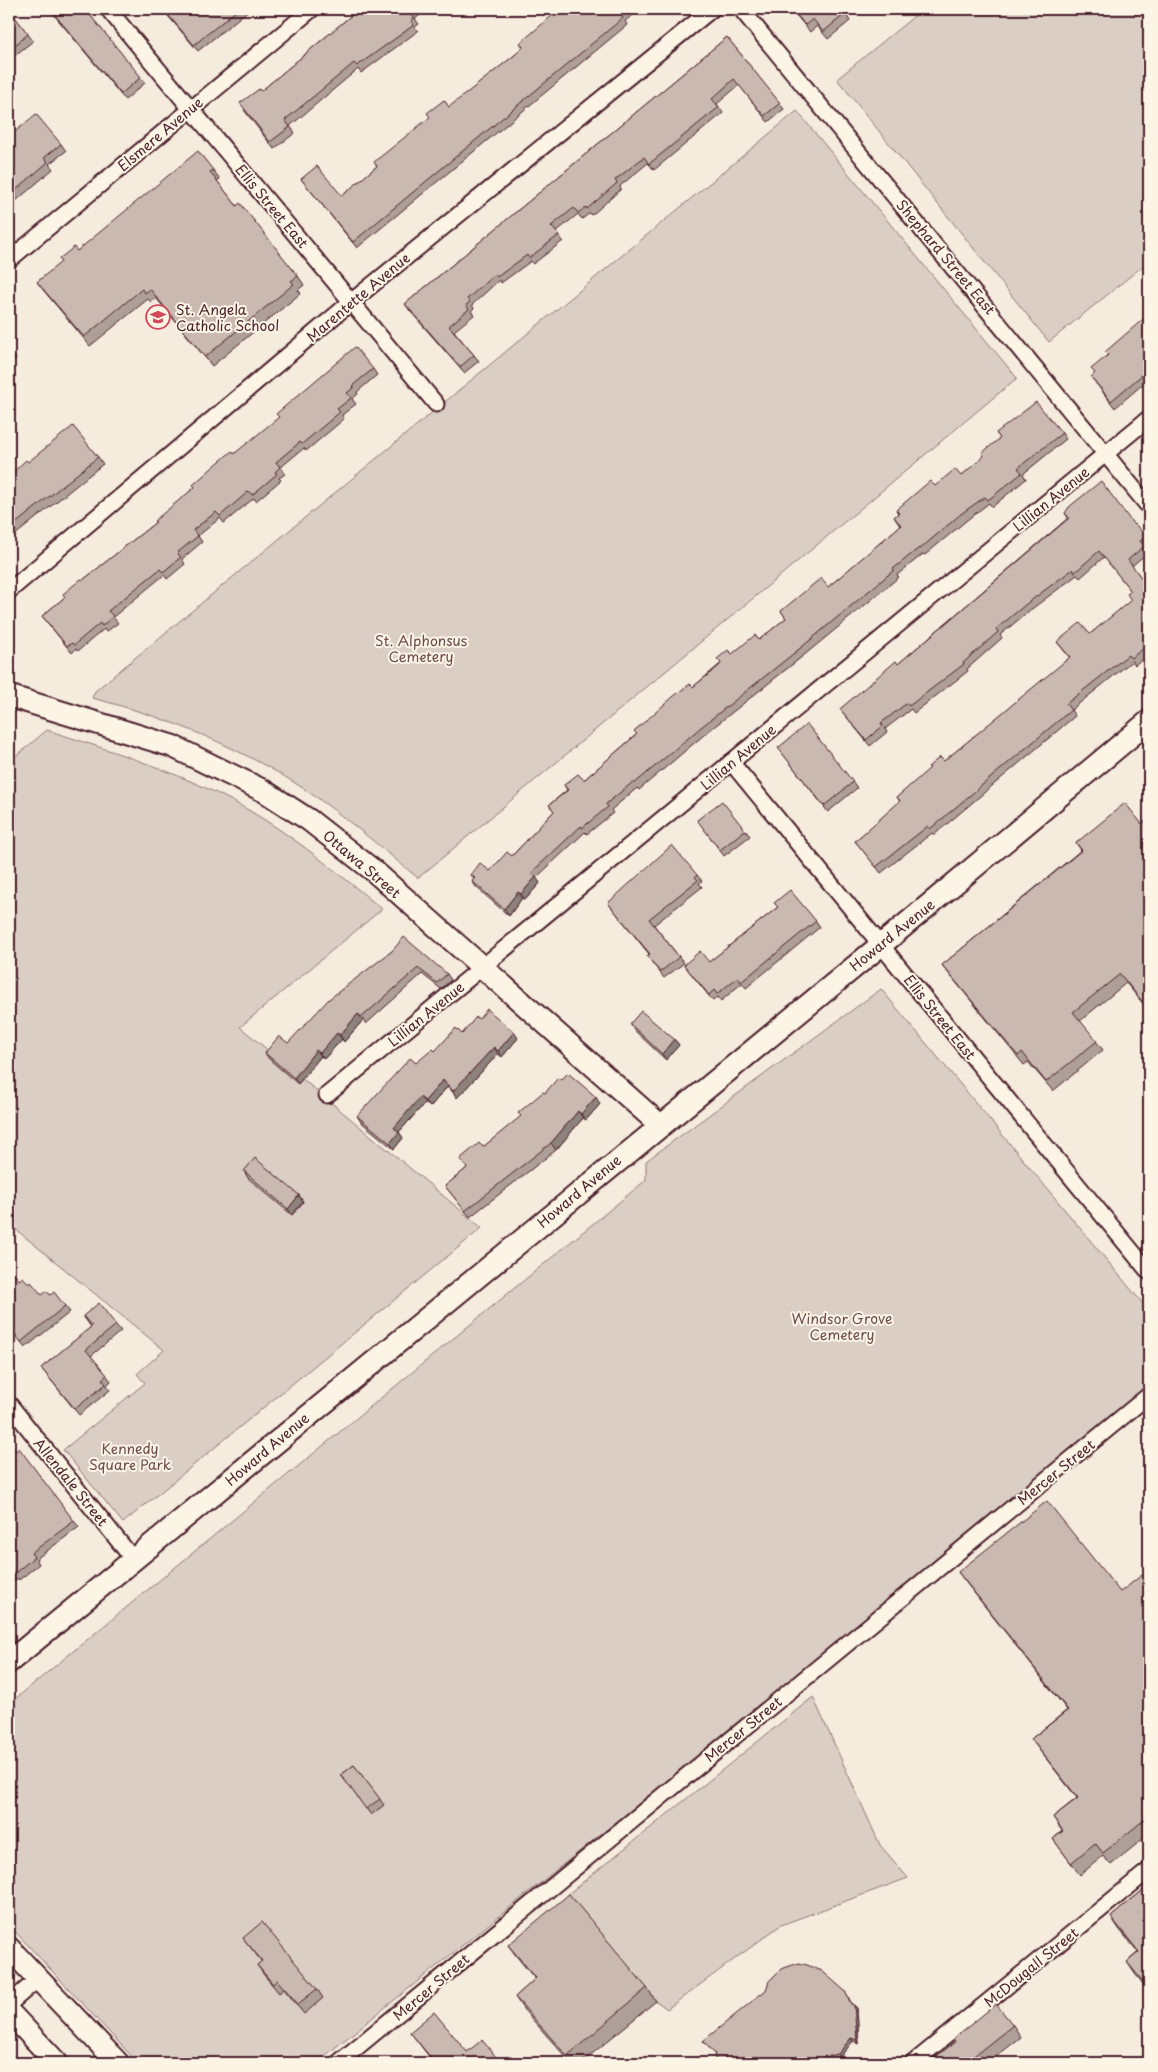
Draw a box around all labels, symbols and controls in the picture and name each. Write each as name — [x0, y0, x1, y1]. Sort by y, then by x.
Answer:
street label: Elsmere Avenue — [113, 92, 208, 176]
street label: Ellis Street East — [231, 159, 314, 253]
street label: Shephard Street East — [892, 195, 1001, 319]
street label: Marentette Avenue — [302, 247, 414, 347]
place label: St. Angela Catholic School — [176, 299, 279, 336]
school or university icon: St. Angela Catholic School — [145, 304, 171, 330]
street label: Lillian Avenue — [1008, 461, 1094, 536]
park label: St. Alphonsus Cemetery — [375, 630, 467, 667]
street label: Lillian Avenue — [696, 719, 781, 795]
street label: Ottawa Street — [318, 825, 406, 903]
street label: Howard Avenue — [845, 894, 939, 976]
street label: Ellis Street East — [899, 970, 981, 1064]
street label: Lillian Avenue — [383, 976, 469, 1051]
street label: Howard Avenue — [532, 1149, 626, 1232]
park label: Windsor Grove Cemetery — [792, 1308, 892, 1345]
street label: Howard Avenue — [220, 1407, 314, 1490]
street label: Allendale Street — [29, 1433, 113, 1531]
street label: Mercer Street — [1013, 1434, 1100, 1510]
park label: Kennedy Square Park — [89, 1438, 172, 1475]
street label: Mercer Street — [700, 1691, 787, 1767]
street label: McDougall Street — [979, 1922, 1083, 2012]
street label: Mercer Street — [388, 1948, 474, 2025]

